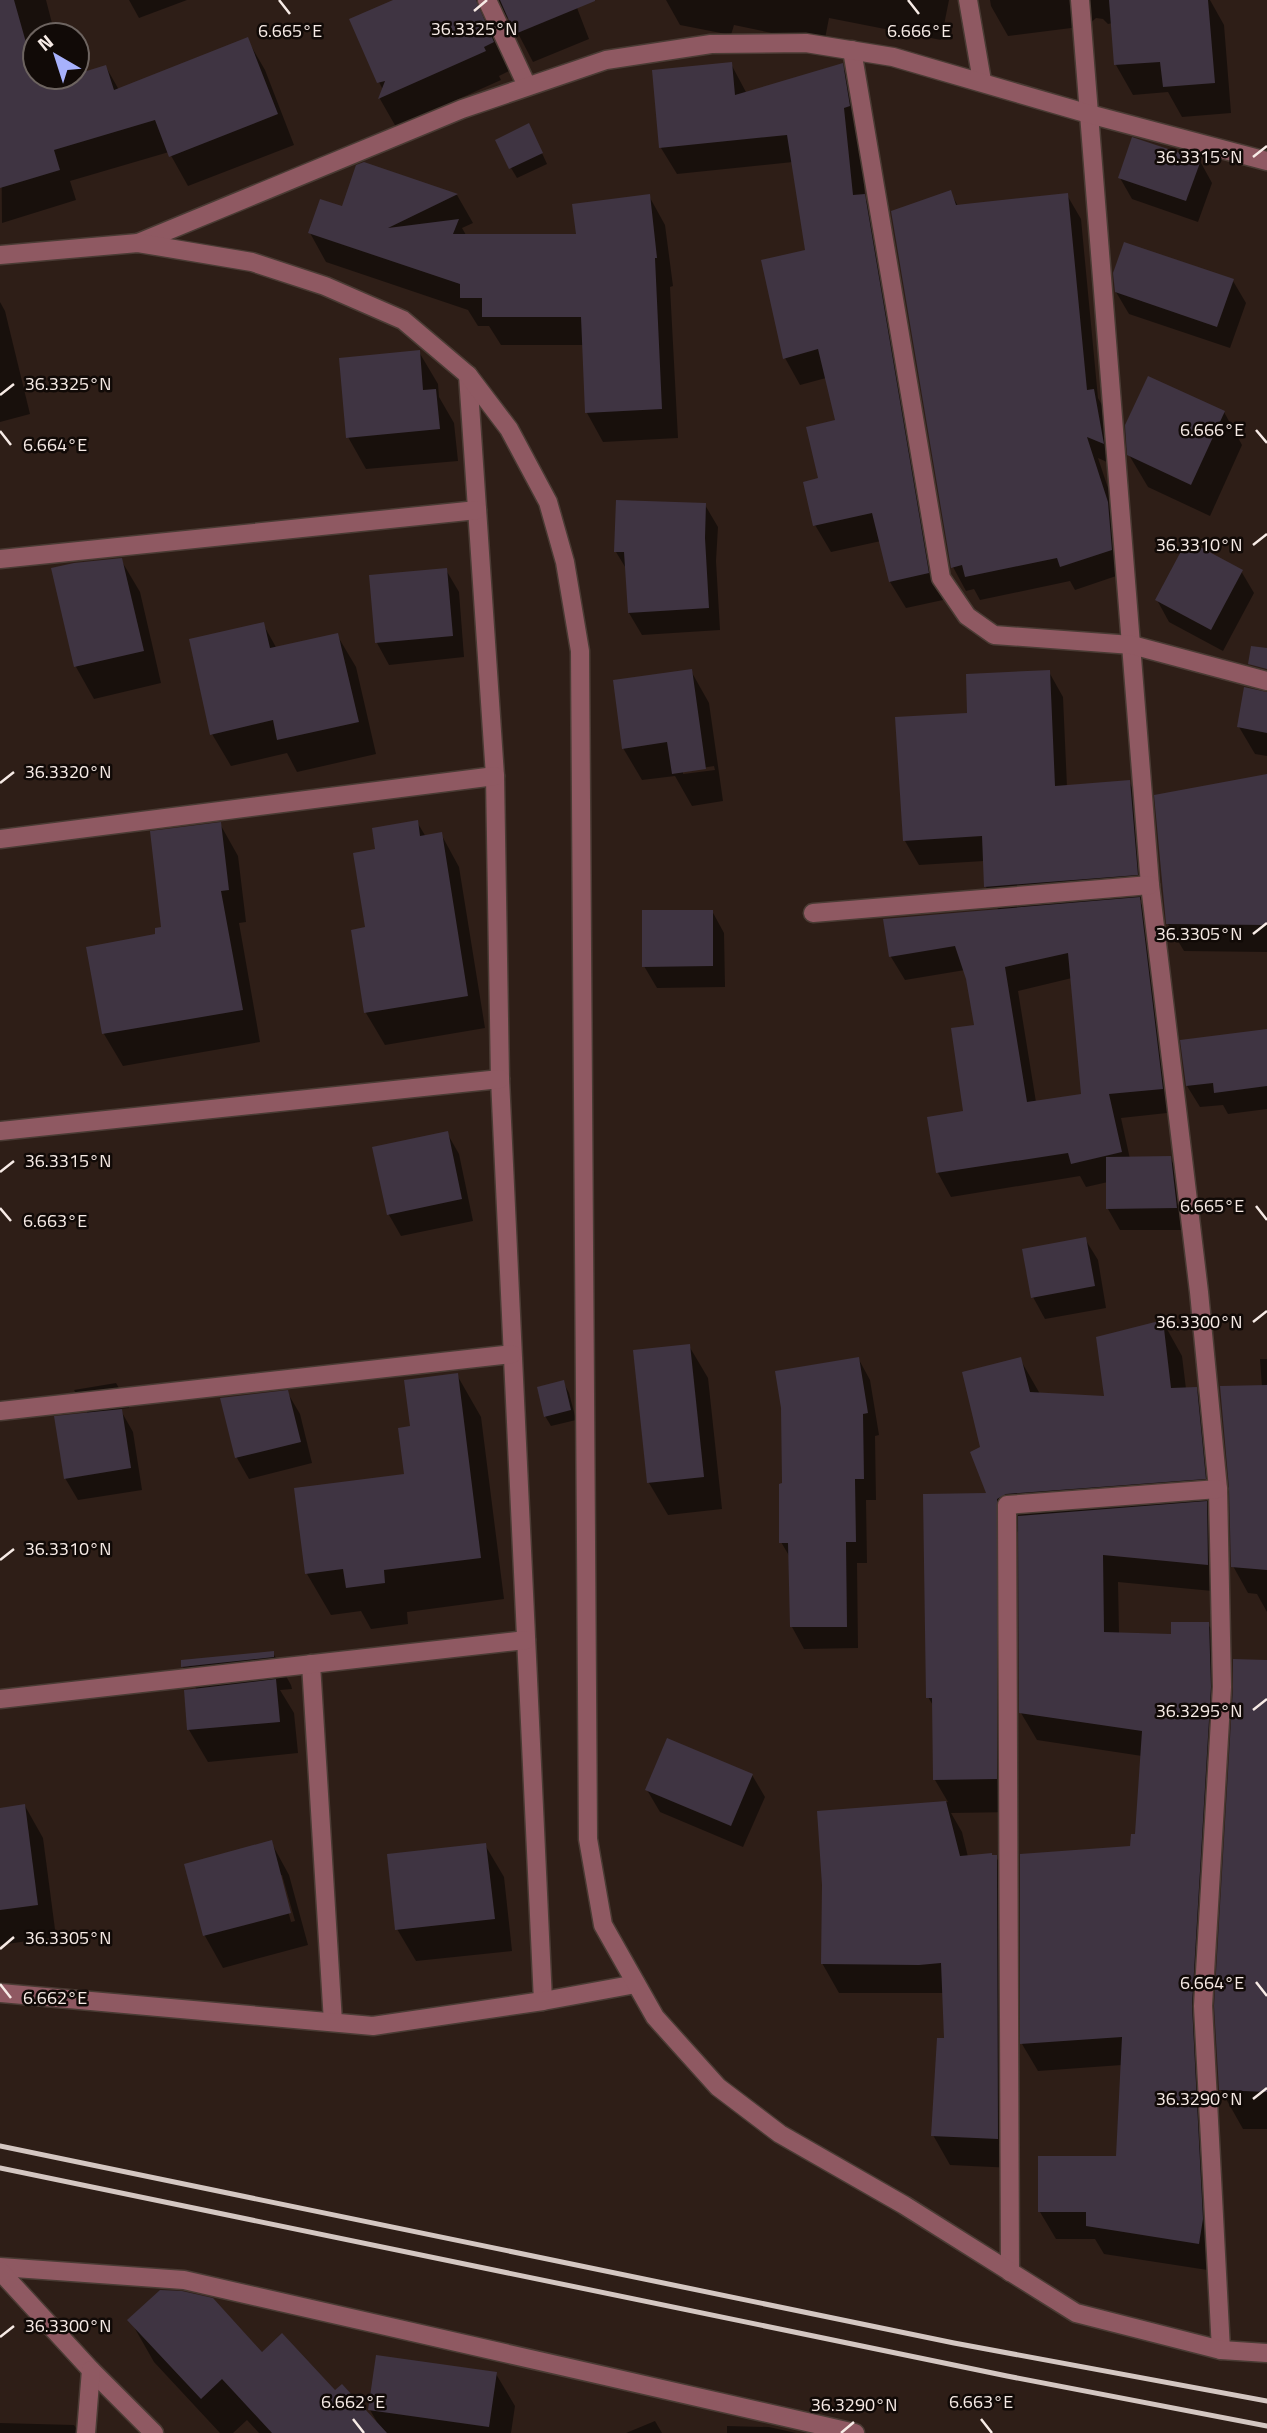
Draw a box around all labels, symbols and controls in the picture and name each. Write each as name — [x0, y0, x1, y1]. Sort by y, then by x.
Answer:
text: 36.3325°N — [431, 15, 517, 42]
text: 6.665°E — [258, 17, 322, 44]
text: 6.666°E — [887, 17, 951, 44]
north arrow — [21, 21, 91, 91]
text: N — [31, 27, 59, 58]
text: 36.3315°N — [1156, 143, 1242, 170]
text: 36.3325°N — [25, 370, 111, 397]
text: 6.666°E — [1180, 416, 1244, 443]
text: 6.664°E — [23, 431, 87, 458]
text: 36.3310°N — [1156, 531, 1242, 558]
text: 36.3320°N — [25, 758, 111, 785]
text: 36.3305°N — [1156, 920, 1242, 947]
text: 36.3315°N — [25, 1147, 111, 1174]
text: 6.665°E — [1180, 1192, 1244, 1219]
text: 6.663°E — [23, 1207, 87, 1234]
text: 36.3300°N — [1156, 1308, 1242, 1335]
text: 36.3310°N — [25, 1535, 111, 1562]
text: 36.3295°N — [1156, 1697, 1242, 1724]
text: 36.3305°N — [25, 1924, 111, 1951]
text: 6.664°E — [1180, 1969, 1244, 1996]
text: 6.662°E — [23, 1984, 87, 2011]
text: 36.3290°N — [1156, 2085, 1242, 2112]
text: 36.3300°N — [25, 2312, 111, 2339]
text: 6.662°E — [321, 2388, 385, 2415]
text: 6.663°E — [949, 2388, 1013, 2415]
text: 36.3290°N — [811, 2391, 897, 2418]

